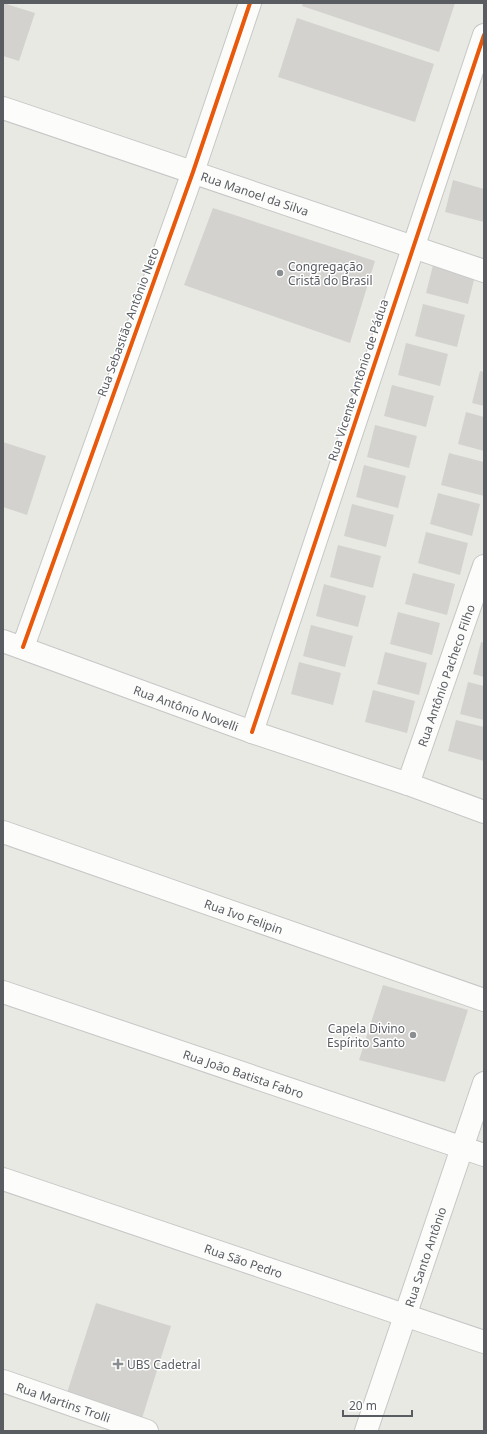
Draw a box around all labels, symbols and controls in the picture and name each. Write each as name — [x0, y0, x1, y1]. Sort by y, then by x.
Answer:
street label: Rua Manoel da Silva — [199, 167, 311, 220]
street label: Rua Sebastião Antônio Neto — [93, 245, 163, 399]
place label: Congregação Cristã do Brasil — [288, 258, 373, 289]
marker: Congregação Cristã do Brasil — [275, 268, 285, 278]
street label: Rua Vicente Antônio de Pádua — [324, 297, 392, 463]
street label: Rua Antônio Pacheco Filho — [413, 602, 479, 749]
street label: Rua Antônio Novelli — [131, 681, 241, 735]
street label: Rua Ivo Felipin — [202, 894, 285, 938]
place label: Capela Divino Espírito Santo — [327, 1020, 405, 1051]
marker: Capela Divino Espírito Santo — [408, 1030, 418, 1040]
street label: Rua João Batista Fabro — [181, 1045, 306, 1102]
street label: Rua Santo Antônio — [400, 1204, 450, 1309]
street label: Rua São Pedro — [202, 1239, 285, 1282]
place label: UBS Cadetral — [127, 1356, 201, 1373]
marker: UBS Cadetral — [112, 1358, 124, 1370]
street label: Rua Martins Trolli — [14, 1378, 113, 1426]
scale bar — [343, 1392, 412, 1418]
text: 20 m — [349, 1397, 377, 1414]

